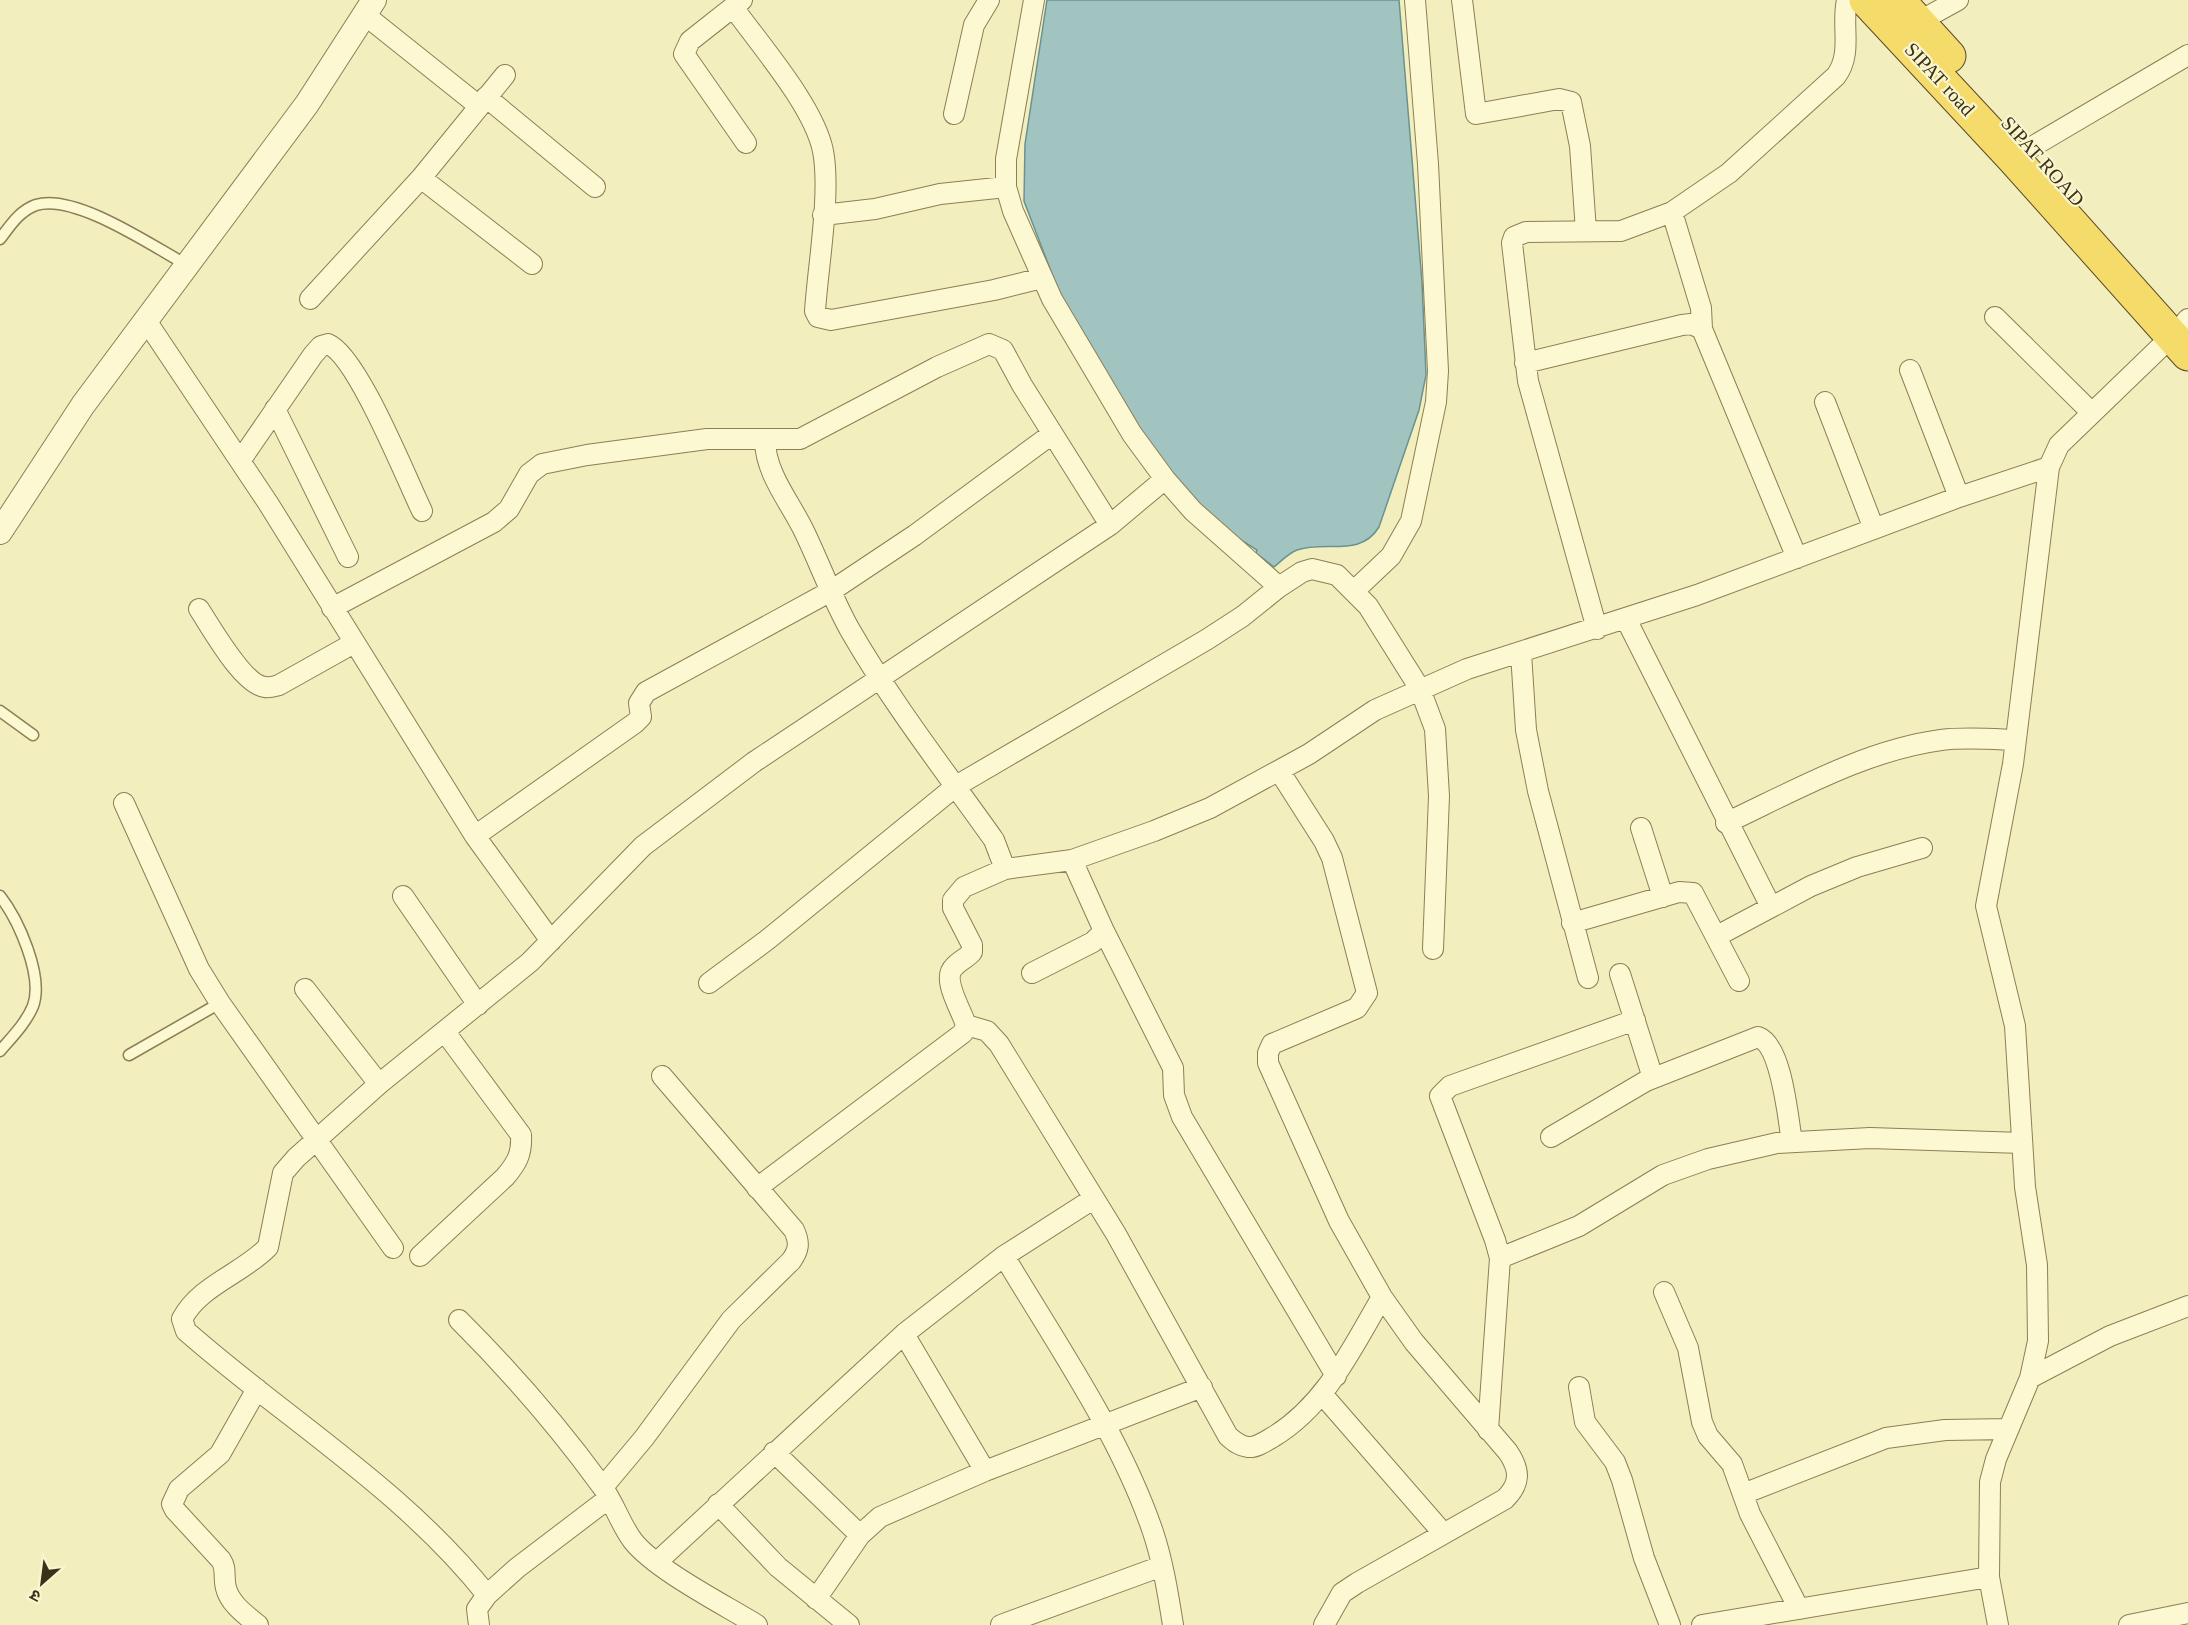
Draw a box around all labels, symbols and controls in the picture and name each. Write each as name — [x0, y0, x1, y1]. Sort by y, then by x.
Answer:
street label: SIPAT road — [1901, 38, 1979, 120]
street label: SIPAT ROAD — [1997, 112, 2089, 210]
north arrow — [12, 1553, 72, 1613]
text: उ — [27, 1586, 43, 1606]

